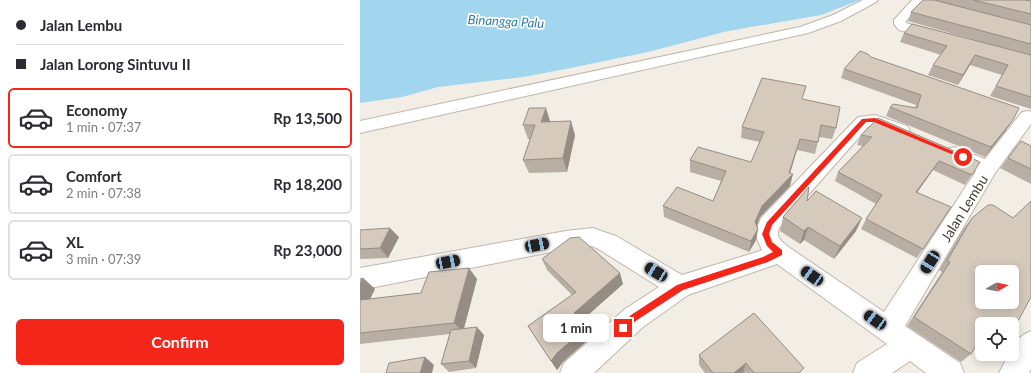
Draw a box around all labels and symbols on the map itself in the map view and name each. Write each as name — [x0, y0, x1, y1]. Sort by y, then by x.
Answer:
water label: Binangga Palu — [467, 11, 545, 31]
route start — [954, 148, 972, 166]
street label: Jalan Lembu — [937, 171, 991, 245]
car — [524, 237, 550, 253]
car — [919, 249, 941, 275]
car — [435, 254, 461, 270]
car — [643, 261, 669, 283]
car — [799, 264, 825, 288]
north arrow — [975, 265, 1019, 309]
car — [862, 308, 888, 332]
callout: 1 min — [543, 314, 609, 342]
route end — [614, 319, 632, 337]

